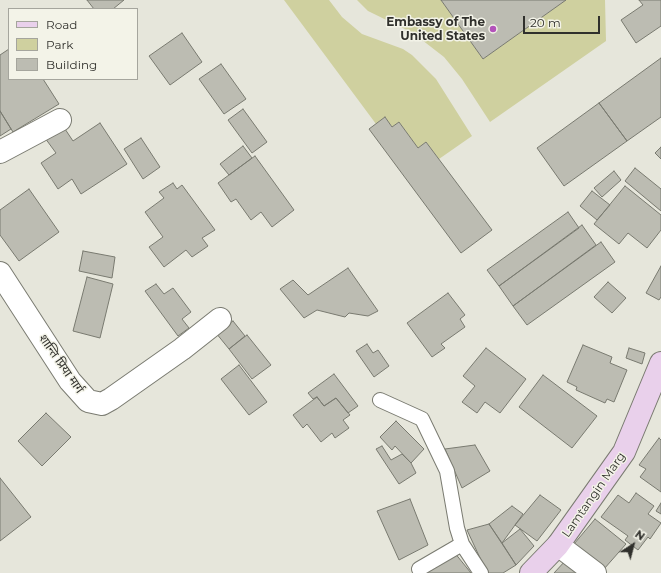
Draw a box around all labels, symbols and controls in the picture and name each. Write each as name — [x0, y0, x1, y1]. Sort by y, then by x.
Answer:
legend — [8, 8, 138, 80]
scale bar — [525, 8, 602, 34]
place label: Embassy of The United States — [386, 15, 485, 43]
text: 20 m — [530, 15, 561, 30]
text: Road — [46, 17, 77, 32]
marker: Embassy of The United States — [488, 24, 498, 34]
text: Park — [46, 37, 73, 52]
text: Building — [46, 57, 97, 72]
street label: शान्ति प्रिया मार्ग — [36, 332, 86, 396]
street label: Lamtangin Marg — [559, 450, 629, 540]
north arrow — [613, 525, 653, 565]
text: N — [632, 527, 648, 544]

